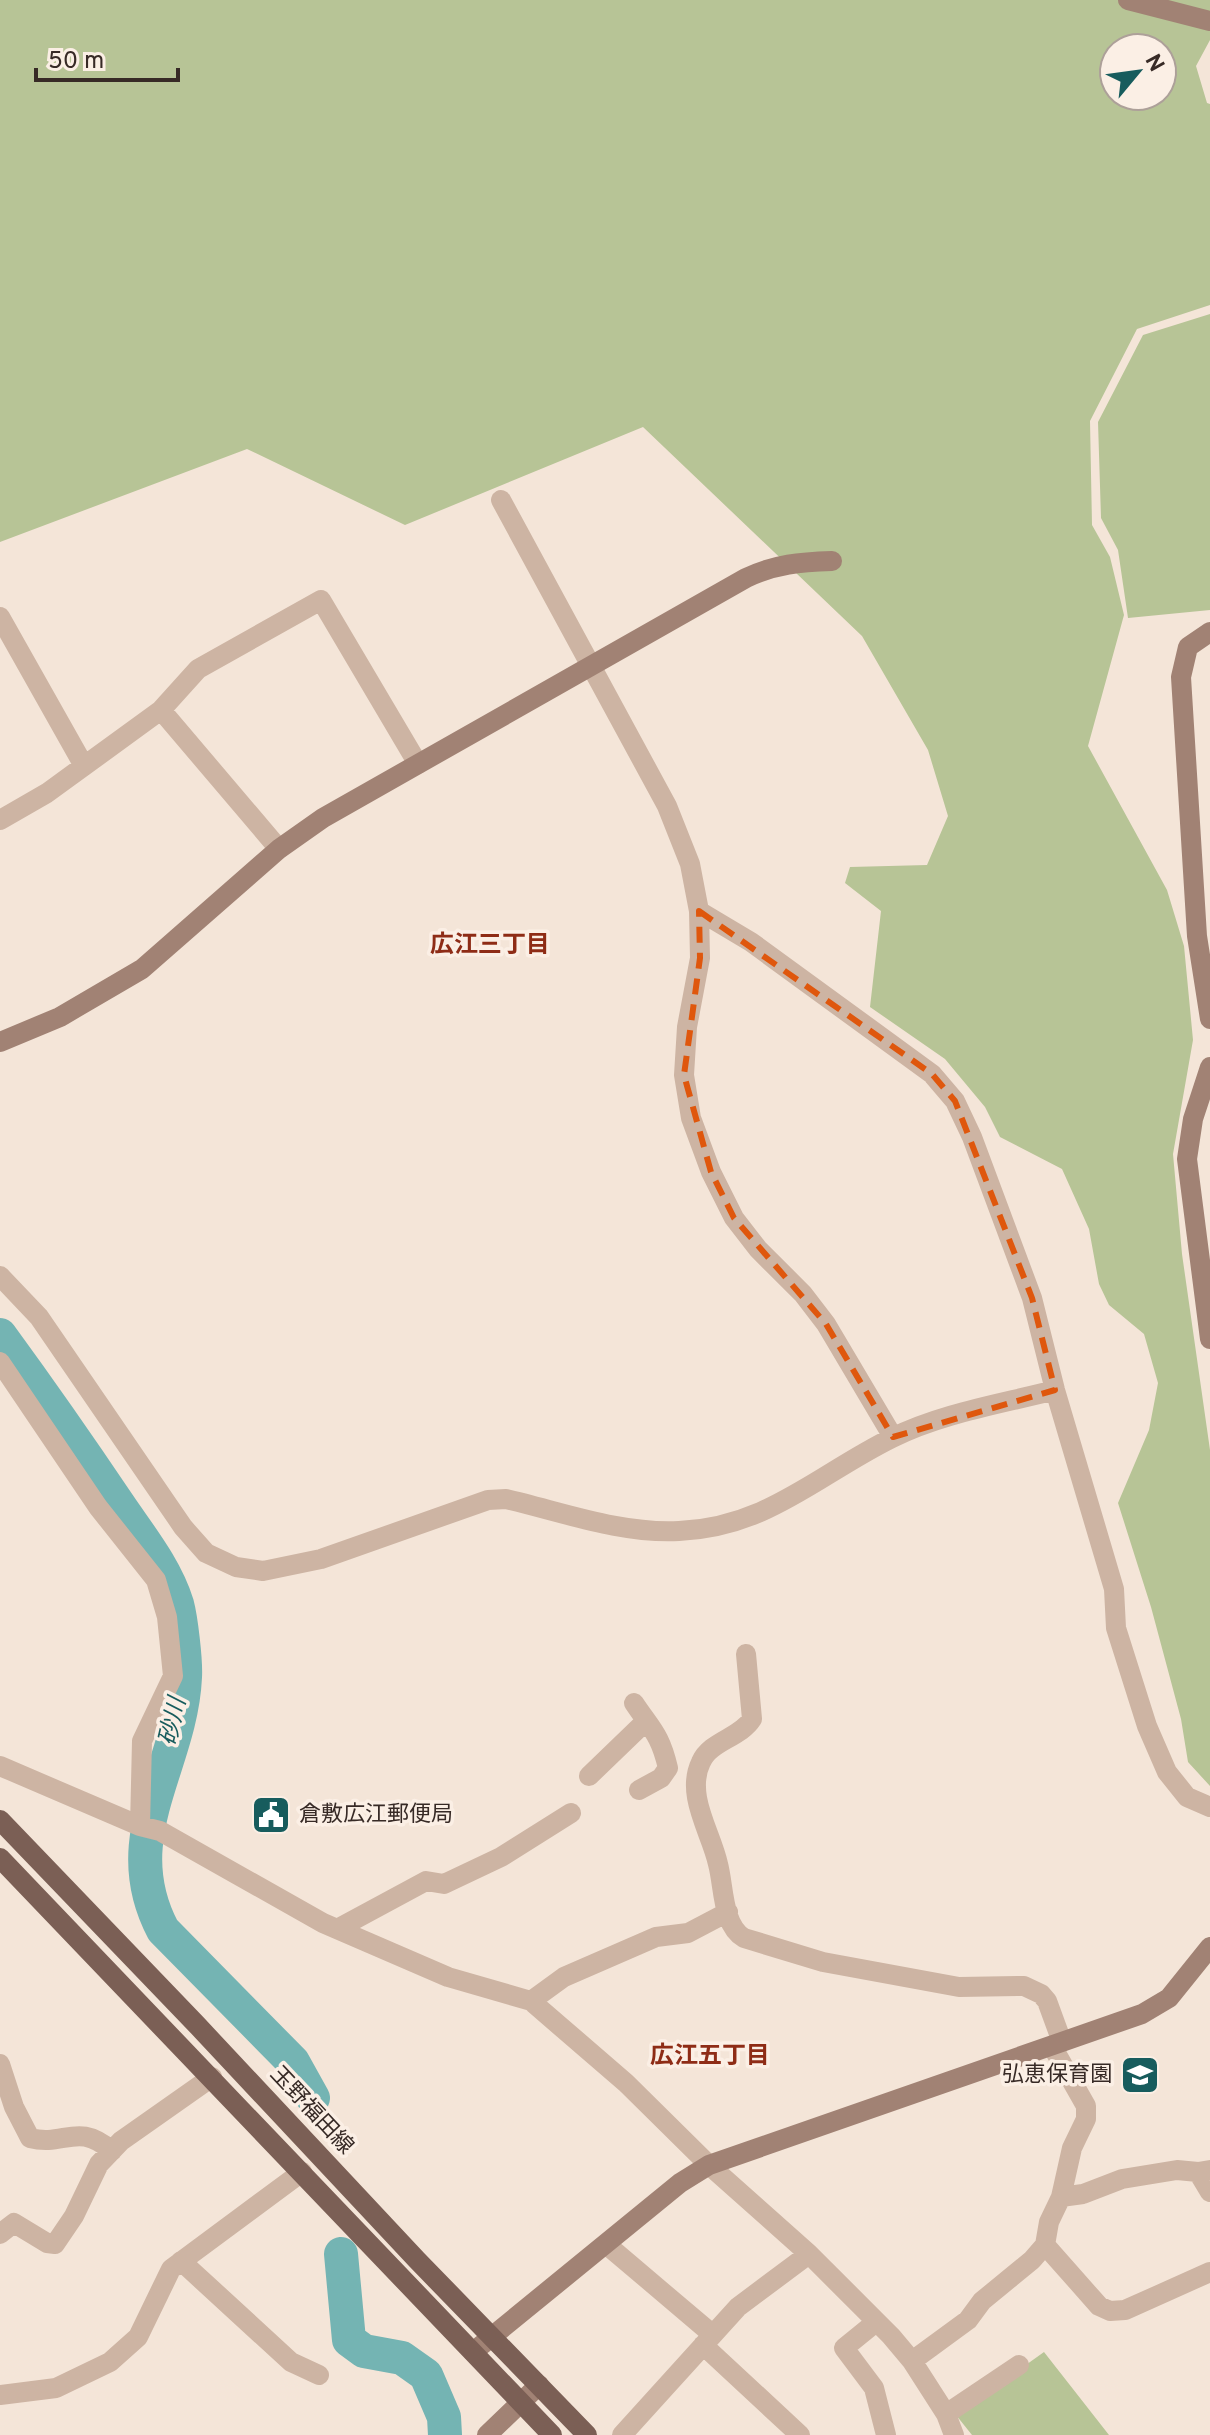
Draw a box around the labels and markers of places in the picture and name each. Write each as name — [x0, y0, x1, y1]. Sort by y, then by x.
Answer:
public building icon: 倉敷広江郵便局 — [250, 1794, 292, 1836]
place label: 倉敷広江郵便局 — [299, 1802, 453, 1829]
school or university icon: 弘恵保育園 — [1119, 2054, 1161, 2096]
place label: 弘恵保育園 — [1002, 2062, 1112, 2089]

